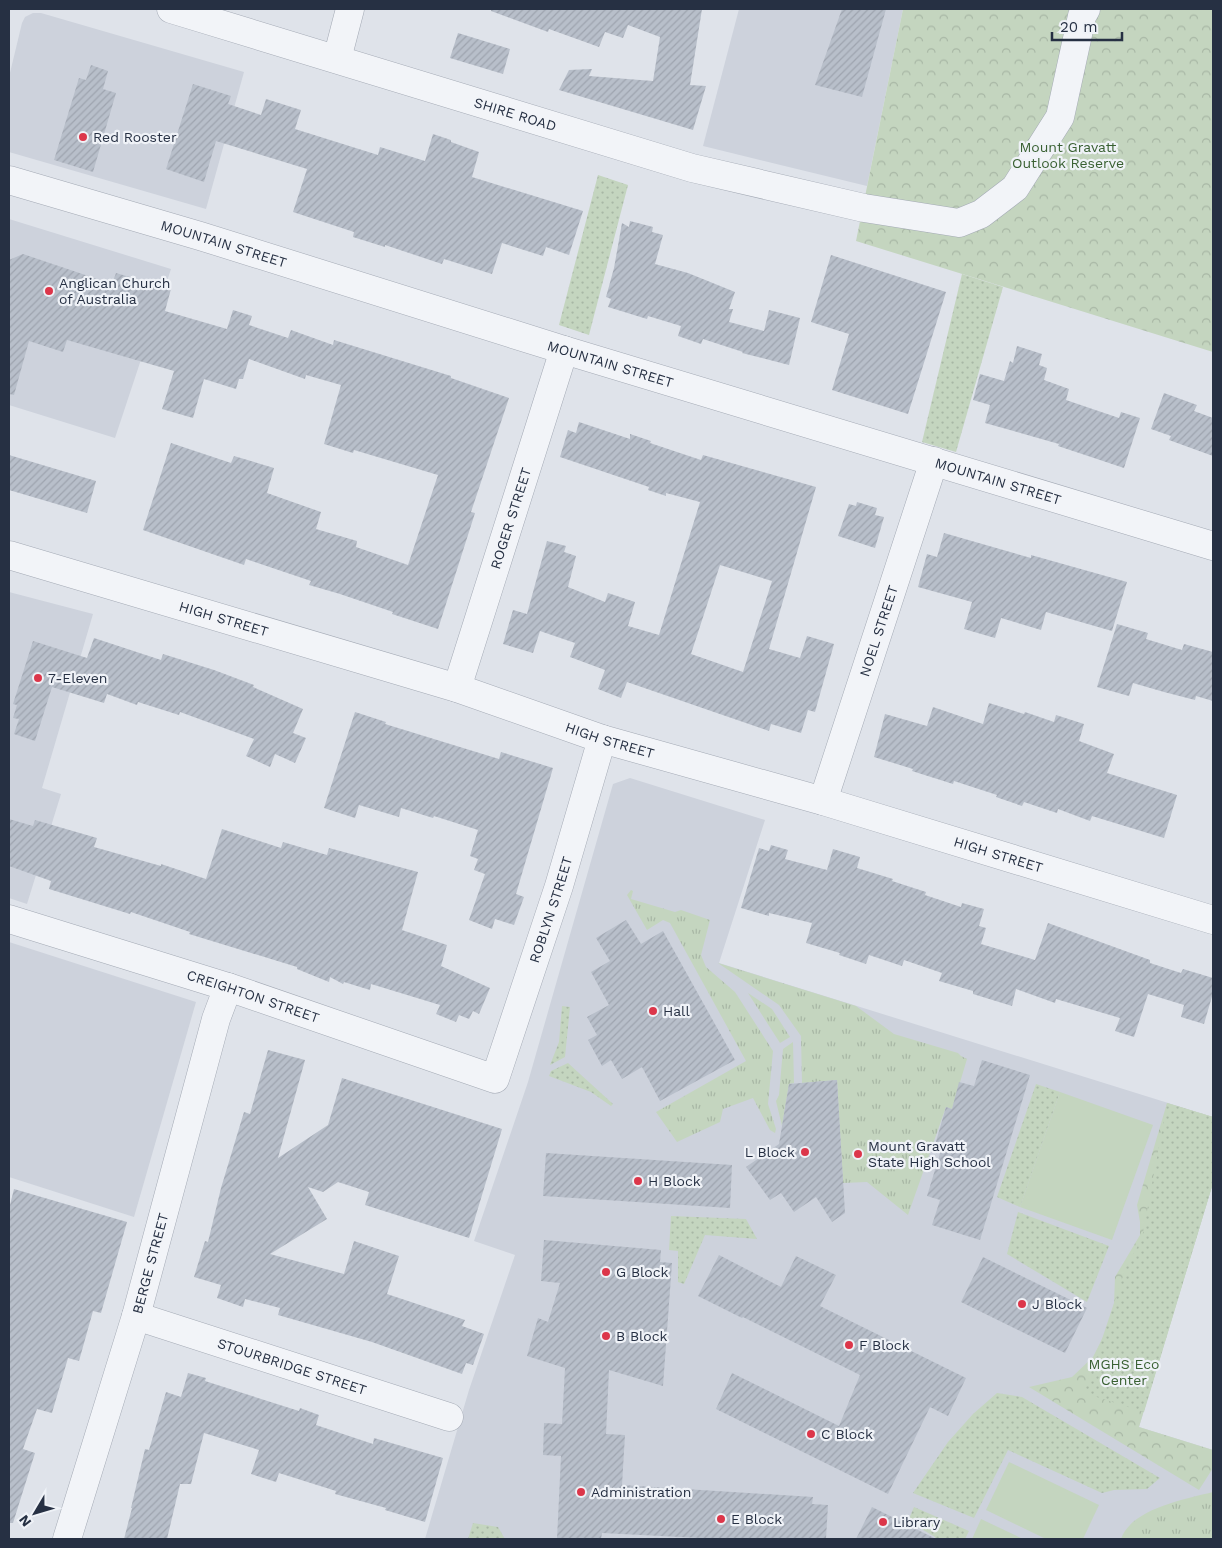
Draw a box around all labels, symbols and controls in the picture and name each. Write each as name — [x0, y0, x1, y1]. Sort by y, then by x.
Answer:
scale bar — [1052, 10, 1122, 42]
text: 20 m — [1060, 18, 1098, 36]
street label: SHIRE ROAD — [472, 94, 558, 134]
place label: Red Rooster — [93, 129, 177, 145]
marker: Red Rooster — [77, 131, 89, 143]
park label: Mount Gravatt Outlook Reserve — [1012, 139, 1124, 171]
street label: MOUNTAIN STREET — [159, 217, 289, 271]
place label: Anglican Church of Australia — [59, 275, 170, 307]
marker: Anglican Church of Australia — [43, 285, 55, 297]
street label: MOUNTAIN STREET — [545, 337, 676, 391]
street label: MOUNTAIN STREET — [933, 455, 1064, 508]
street label: ROGER STREET — [487, 465, 534, 571]
street label: NOEL STREET — [856, 583, 901, 679]
street label: HIGH STREET — [177, 598, 271, 640]
place label: 7-Eleven — [48, 670, 107, 686]
marker: 7-Eleven — [32, 672, 44, 684]
street label: HIGH STREET — [563, 719, 657, 761]
street label: HIGH STREET — [952, 833, 1045, 876]
street label: ROBLYN STREET — [526, 854, 575, 965]
street label: CREIGHTON STREET — [185, 967, 322, 1026]
place label: Hall — [663, 1003, 690, 1019]
marker: Hall — [647, 1005, 659, 1017]
place label: Mount Gravatt State High School — [868, 1138, 991, 1170]
place label: L Block — [745, 1144, 795, 1160]
marker: L Block — [799, 1146, 811, 1158]
marker: Mount Gravatt State High School — [852, 1148, 864, 1160]
place label: H Block — [648, 1173, 701, 1189]
marker: H Block — [632, 1175, 644, 1187]
street label: BERGE STREET — [129, 1211, 172, 1316]
place label: G Block — [616, 1264, 669, 1280]
marker: G Block — [600, 1266, 612, 1278]
place label: J Block — [1032, 1296, 1082, 1312]
marker: J Block — [1016, 1298, 1028, 1310]
place label: B Block — [616, 1328, 668, 1344]
marker: B Block — [600, 1330, 612, 1342]
street label: STOURBRIDGE STREET — [216, 1335, 369, 1398]
place label: F Block — [859, 1337, 910, 1353]
marker: F Block — [843, 1339, 855, 1351]
park label: MGHS Eco Center — [1088, 1356, 1160, 1388]
place label: C Block — [821, 1426, 873, 1442]
marker: C Block — [805, 1428, 817, 1440]
place label: Administration — [591, 1484, 691, 1500]
marker: Administration — [575, 1486, 587, 1498]
north arrow — [10, 1488, 60, 1538]
place label: E Block — [731, 1511, 782, 1527]
text: N — [15, 1512, 34, 1530]
marker: E Block — [715, 1513, 727, 1525]
place label: Library — [893, 1514, 941, 1530]
marker: Library — [877, 1516, 889, 1528]

